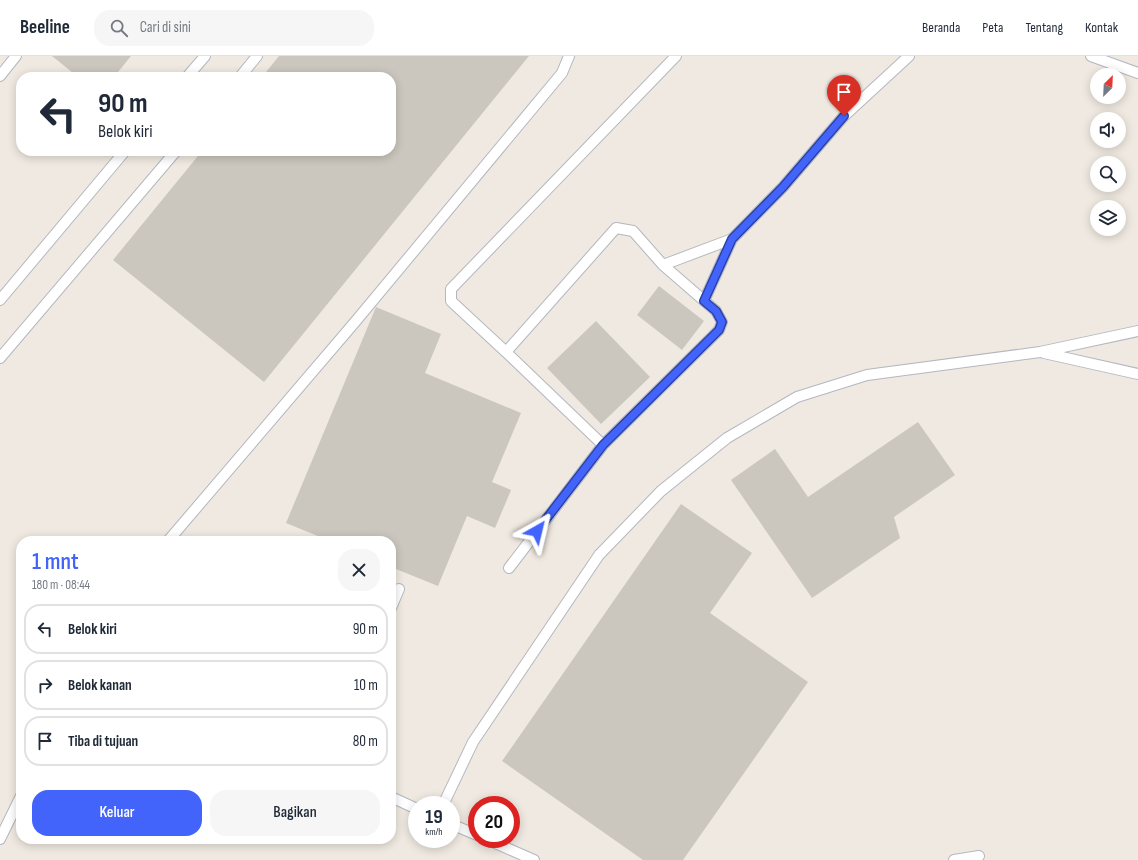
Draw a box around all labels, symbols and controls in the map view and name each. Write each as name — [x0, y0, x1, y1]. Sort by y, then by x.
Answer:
search box — [94, 10, 374, 46]
text: Beeline — [20, 16, 70, 39]
icon: search — [108, 17, 130, 39]
text: Cari di sini — [140, 18, 191, 37]
text: Beranda — [922, 19, 960, 36]
text: Peta — [982, 19, 1003, 36]
text: Tentang — [1025, 19, 1063, 36]
text: Kontak — [1085, 19, 1118, 36]
north arrow — [1090, 68, 1126, 104]
map controls — [1090, 68, 1126, 236]
pin — [827, 75, 861, 116]
icon: arrive — [833, 81, 855, 103]
text: 90 m — [98, 87, 148, 120]
icon: left — [32, 88, 84, 140]
button: sound — [1090, 112, 1126, 148]
text: Belok kiri — [98, 121, 153, 142]
button: search — [1090, 156, 1126, 192]
button: layers — [1090, 200, 1126, 236]
position arrow — [516, 510, 558, 552]
text: 1 mnt — [32, 547, 79, 576]
button: close — [338, 549, 380, 591]
text: 180 m · 08:44 — [32, 577, 90, 593]
icon: left — [34, 618, 56, 640]
text: Belok kiri — [68, 620, 117, 639]
text: 90 m — [353, 620, 378, 639]
icon: right — [34, 674, 56, 696]
text: Belok kanan — [68, 676, 132, 695]
text: 10 m — [354, 676, 378, 695]
icon: arrive — [34, 730, 56, 752]
text: Tiba di tujuan — [68, 732, 138, 751]
text: 80 m — [353, 732, 378, 751]
button: Keluar — [32, 790, 202, 836]
button: Bagikan — [210, 790, 380, 836]
speed limit sign: 20 — [468, 796, 520, 848]
text: 19 — [425, 805, 443, 829]
text: km/h — [425, 826, 443, 838]

